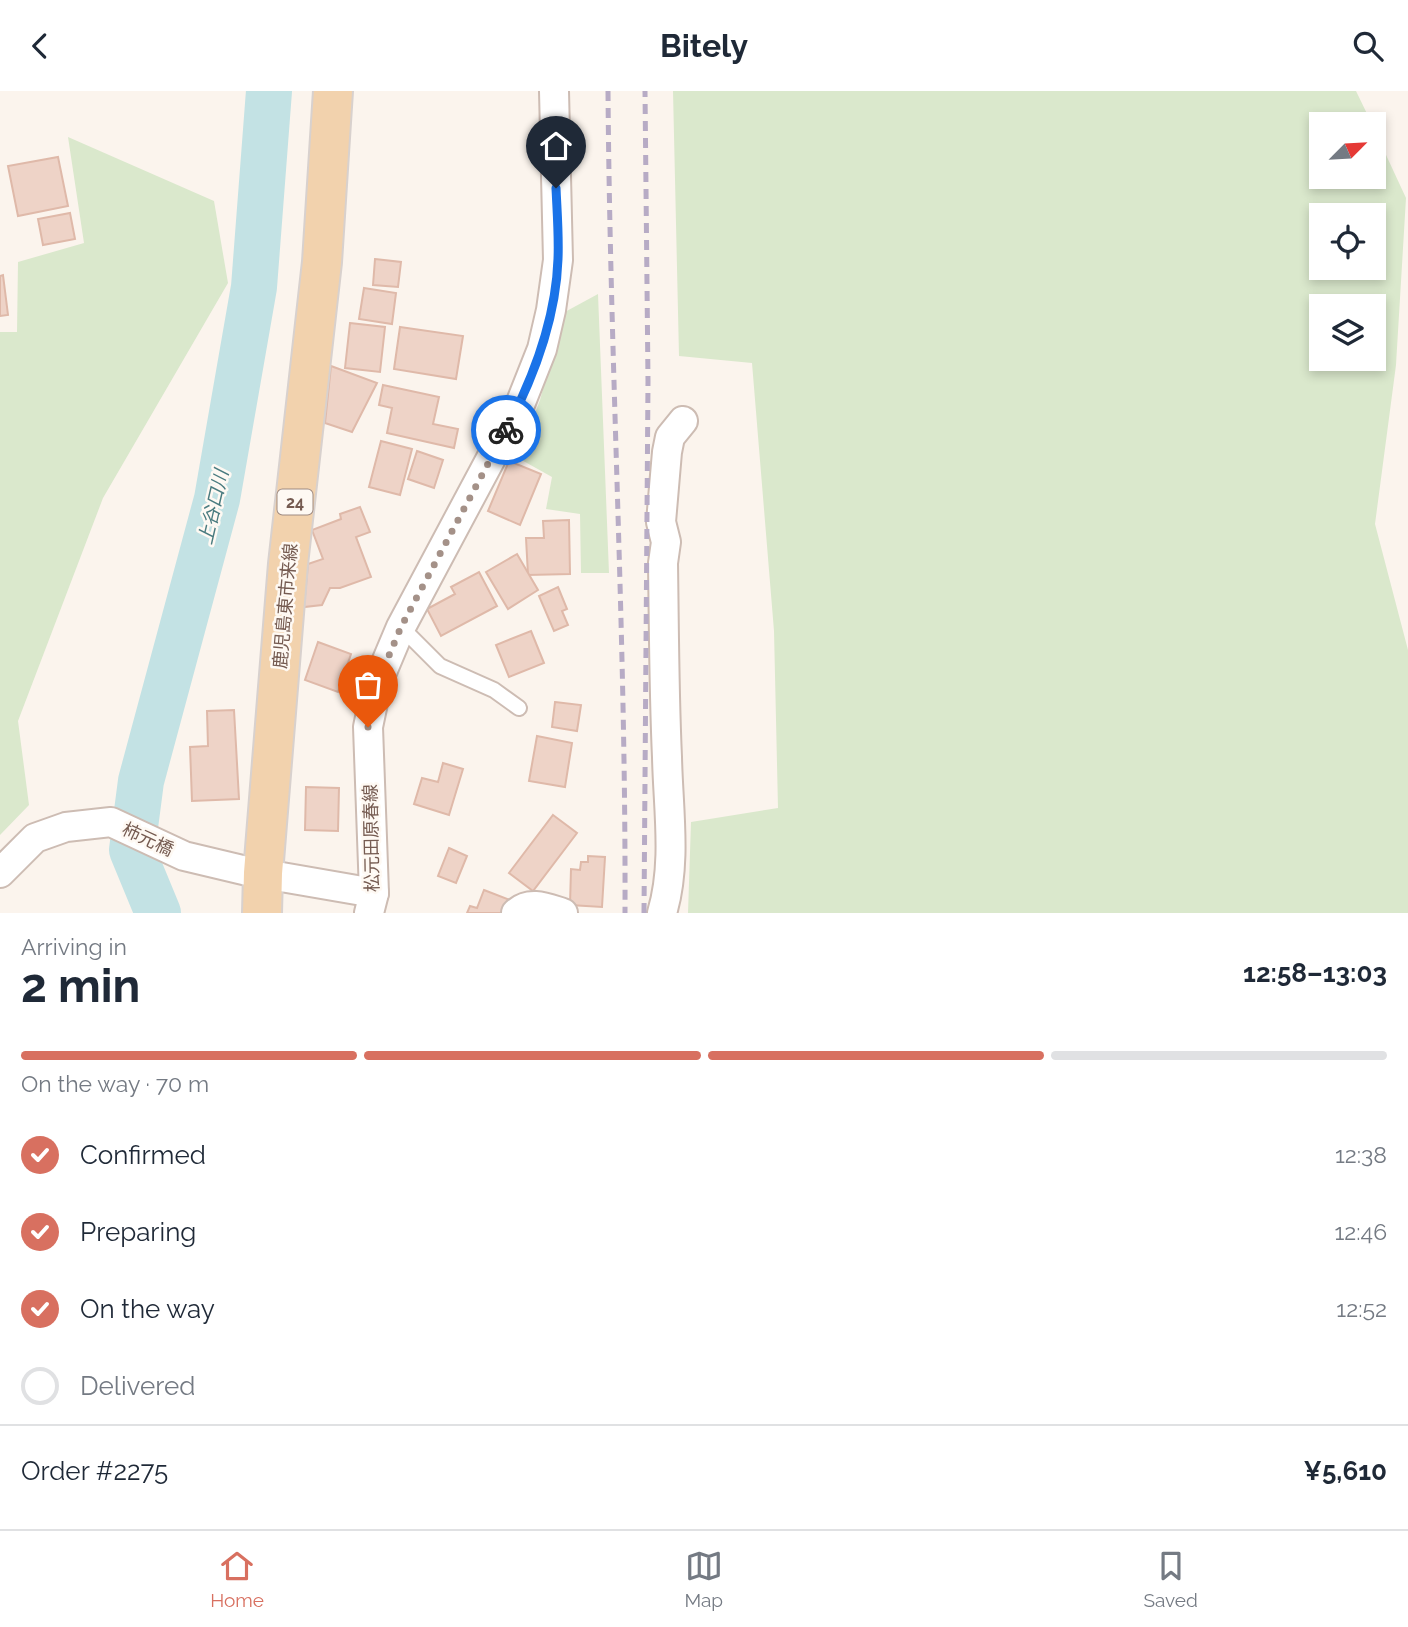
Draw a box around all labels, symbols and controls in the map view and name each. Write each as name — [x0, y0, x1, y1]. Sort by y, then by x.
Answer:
icon: back — [21, 27, 59, 65]
text: Bitely — [660, 27, 748, 64]
icon: search — [1349, 27, 1387, 65]
north arrow — [1309, 112, 1386, 189]
map controls — [1309, 112, 1386, 371]
pin — [526, 116, 586, 188]
icon: home — [537, 127, 575, 165]
button: locate — [1309, 203, 1386, 280]
button: layers — [1309, 294, 1386, 371]
courier — [471, 395, 541, 465]
icon: bike — [487, 411, 525, 449]
water label: 上谷口川 — [194, 466, 233, 547]
road number: 24 — [278, 489, 312, 515]
street label: 鹿児島東市来線 — [269, 542, 301, 670]
pin — [338, 655, 398, 727]
icon: bag — [349, 666, 387, 704]
street label: 松元田原春線 — [360, 784, 382, 892]
street label: 柿元橋 — [119, 818, 177, 860]
text: Arriving in — [21, 933, 127, 960]
text: 12:58–13:03 — [1243, 958, 1387, 988]
text: 2 min — [21, 959, 140, 1013]
text: On the way · 70 m — [21, 1070, 209, 1097]
icon: check — [21, 1136, 59, 1174]
text: Confirmed — [80, 1140, 206, 1170]
text: 12:38 — [1335, 1141, 1387, 1168]
icon: check — [21, 1213, 59, 1251]
text: Preparing — [80, 1217, 196, 1247]
text: 12:46 — [1334, 1218, 1387, 1245]
icon: check — [21, 1290, 59, 1328]
text: On the way — [80, 1294, 215, 1324]
text: 12:52 — [1336, 1295, 1387, 1322]
text: Delivered — [80, 1371, 195, 1401]
text: Order #2275 — [21, 1456, 168, 1486]
text: ¥5,610 — [1303, 1456, 1387, 1486]
tab: Home — [210, 1547, 264, 1611]
tab: Map — [684, 1547, 723, 1611]
tab: Saved — [1143, 1547, 1198, 1611]

